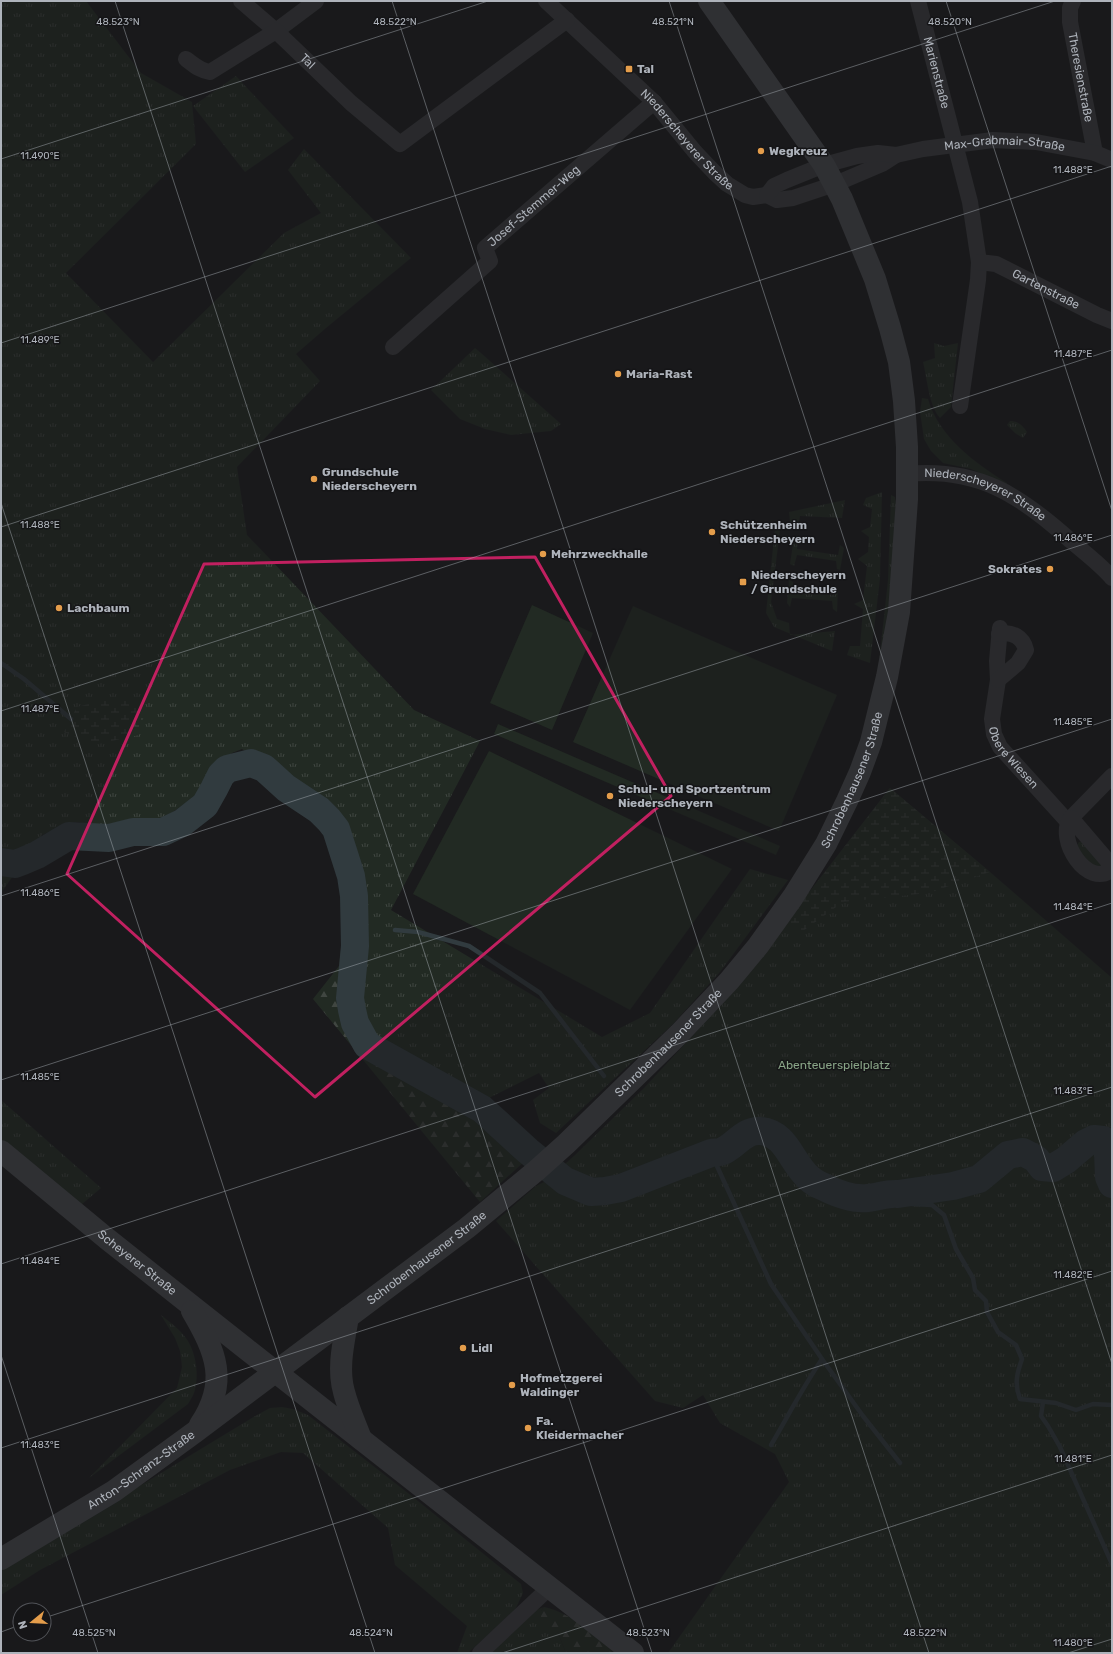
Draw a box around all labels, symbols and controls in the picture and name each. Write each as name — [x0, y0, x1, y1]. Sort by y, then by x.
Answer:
text: 48.523°N — [96, 16, 140, 28]
text: 48.522°N — [373, 16, 417, 28]
text: 48.521°N — [652, 16, 694, 28]
text: 48.520°N — [928, 16, 972, 28]
street label: Theresienstraße — [1065, 32, 1096, 124]
street label: Marienstraße — [921, 35, 953, 110]
street label: Tal — [297, 51, 318, 72]
place label: Tal — [637, 62, 654, 76]
marker: Tal — [624, 64, 634, 74]
street label: Niederscheyerer Straße — [638, 86, 736, 193]
street label: Max-Grabmair-Straße — [943, 133, 1066, 154]
place label: Wegkreuz — [769, 144, 828, 158]
marker: Wegkreuz — [756, 146, 766, 156]
text: 11.490°E — [20, 150, 60, 162]
street label: Josef-Stemmer-Weg — [485, 162, 583, 249]
text: 11.488°E — [1053, 164, 1093, 176]
street label: Gartenstraße — [1010, 266, 1082, 312]
text: 11.489°E — [20, 334, 60, 346]
text: 11.487°E — [1054, 348, 1092, 360]
place label: Maria-Rast — [626, 367, 693, 381]
marker: Maria-Rast — [613, 369, 623, 379]
place label: Grundschule Niederscheyern — [322, 465, 417, 493]
street label: Niederscheyerer Straße — [924, 466, 1049, 524]
marker: Grundschule Niederscheyern — [309, 474, 319, 484]
place label: Schützenheim Niederscheyern — [720, 518, 815, 546]
text: 11.488°E — [20, 519, 60, 531]
marker: Schützenheim Niederscheyern — [707, 527, 717, 537]
text: 11.486°E — [1053, 532, 1093, 544]
place label: Mehrzweckhalle — [551, 547, 648, 561]
marker: Mehrzweckhalle — [538, 549, 548, 559]
place label: Sokrates — [988, 562, 1042, 576]
marker: Sokrates — [1045, 564, 1055, 574]
place label: Niederscheyern / Grundschule — [751, 568, 846, 596]
marker: Niederscheyern / Grundschule — [738, 577, 748, 587]
place label: Lachbaum — [67, 601, 129, 615]
marker: Lachbaum — [54, 603, 64, 613]
text: 11.487°E — [21, 703, 59, 715]
street label: Schrobenhausener Straße — [818, 710, 885, 851]
text: 11.485°E — [1053, 716, 1093, 728]
street label: Obere Wiesen — [986, 726, 1041, 791]
place label: Schul- und Sportzentrum Niederscheyern — [618, 782, 771, 810]
marker: Schul- und Sportzentrum Niederscheyern — [605, 791, 615, 801]
text: 11.486°E — [20, 887, 60, 899]
text: 11.484°E — [1053, 901, 1093, 913]
street label: Schrobenhausener Straße — [612, 986, 725, 1100]
park label: Abenteuerspielplatz — [778, 1058, 890, 1072]
text: 11.485°E — [20, 1071, 60, 1083]
text: 11.483°E — [1053, 1085, 1093, 1097]
street label: Schrobenhausener Straße — [364, 1208, 489, 1308]
street label: Scheyerer Straße — [95, 1227, 180, 1298]
text: 11.484°E — [20, 1255, 60, 1267]
text: 11.482°E — [1053, 1269, 1093, 1281]
place label: Lidl — [471, 1341, 493, 1355]
marker: Lidl — [458, 1343, 468, 1353]
place label: Hofmetzgerei Waldinger — [520, 1371, 603, 1399]
marker: Hofmetzgerei Waldinger — [507, 1380, 517, 1390]
place label: Fa. Kleidermacher — [536, 1414, 624, 1442]
marker: Fa. Kleidermacher — [523, 1423, 533, 1433]
street label: Anton-Schranz-Straße — [85, 1427, 198, 1512]
text: 11.483°E — [20, 1439, 60, 1451]
text: 11.481°E — [1054, 1453, 1092, 1465]
north arrow — [12, 1602, 52, 1642]
text: N — [16, 1619, 30, 1631]
text: 48.525°N — [72, 1627, 116, 1639]
text: 48.524°N — [349, 1627, 393, 1639]
text: 48.523°N — [626, 1627, 670, 1639]
text: 48.522°N — [903, 1627, 947, 1639]
text: 11.480°E — [1053, 1637, 1093, 1649]

